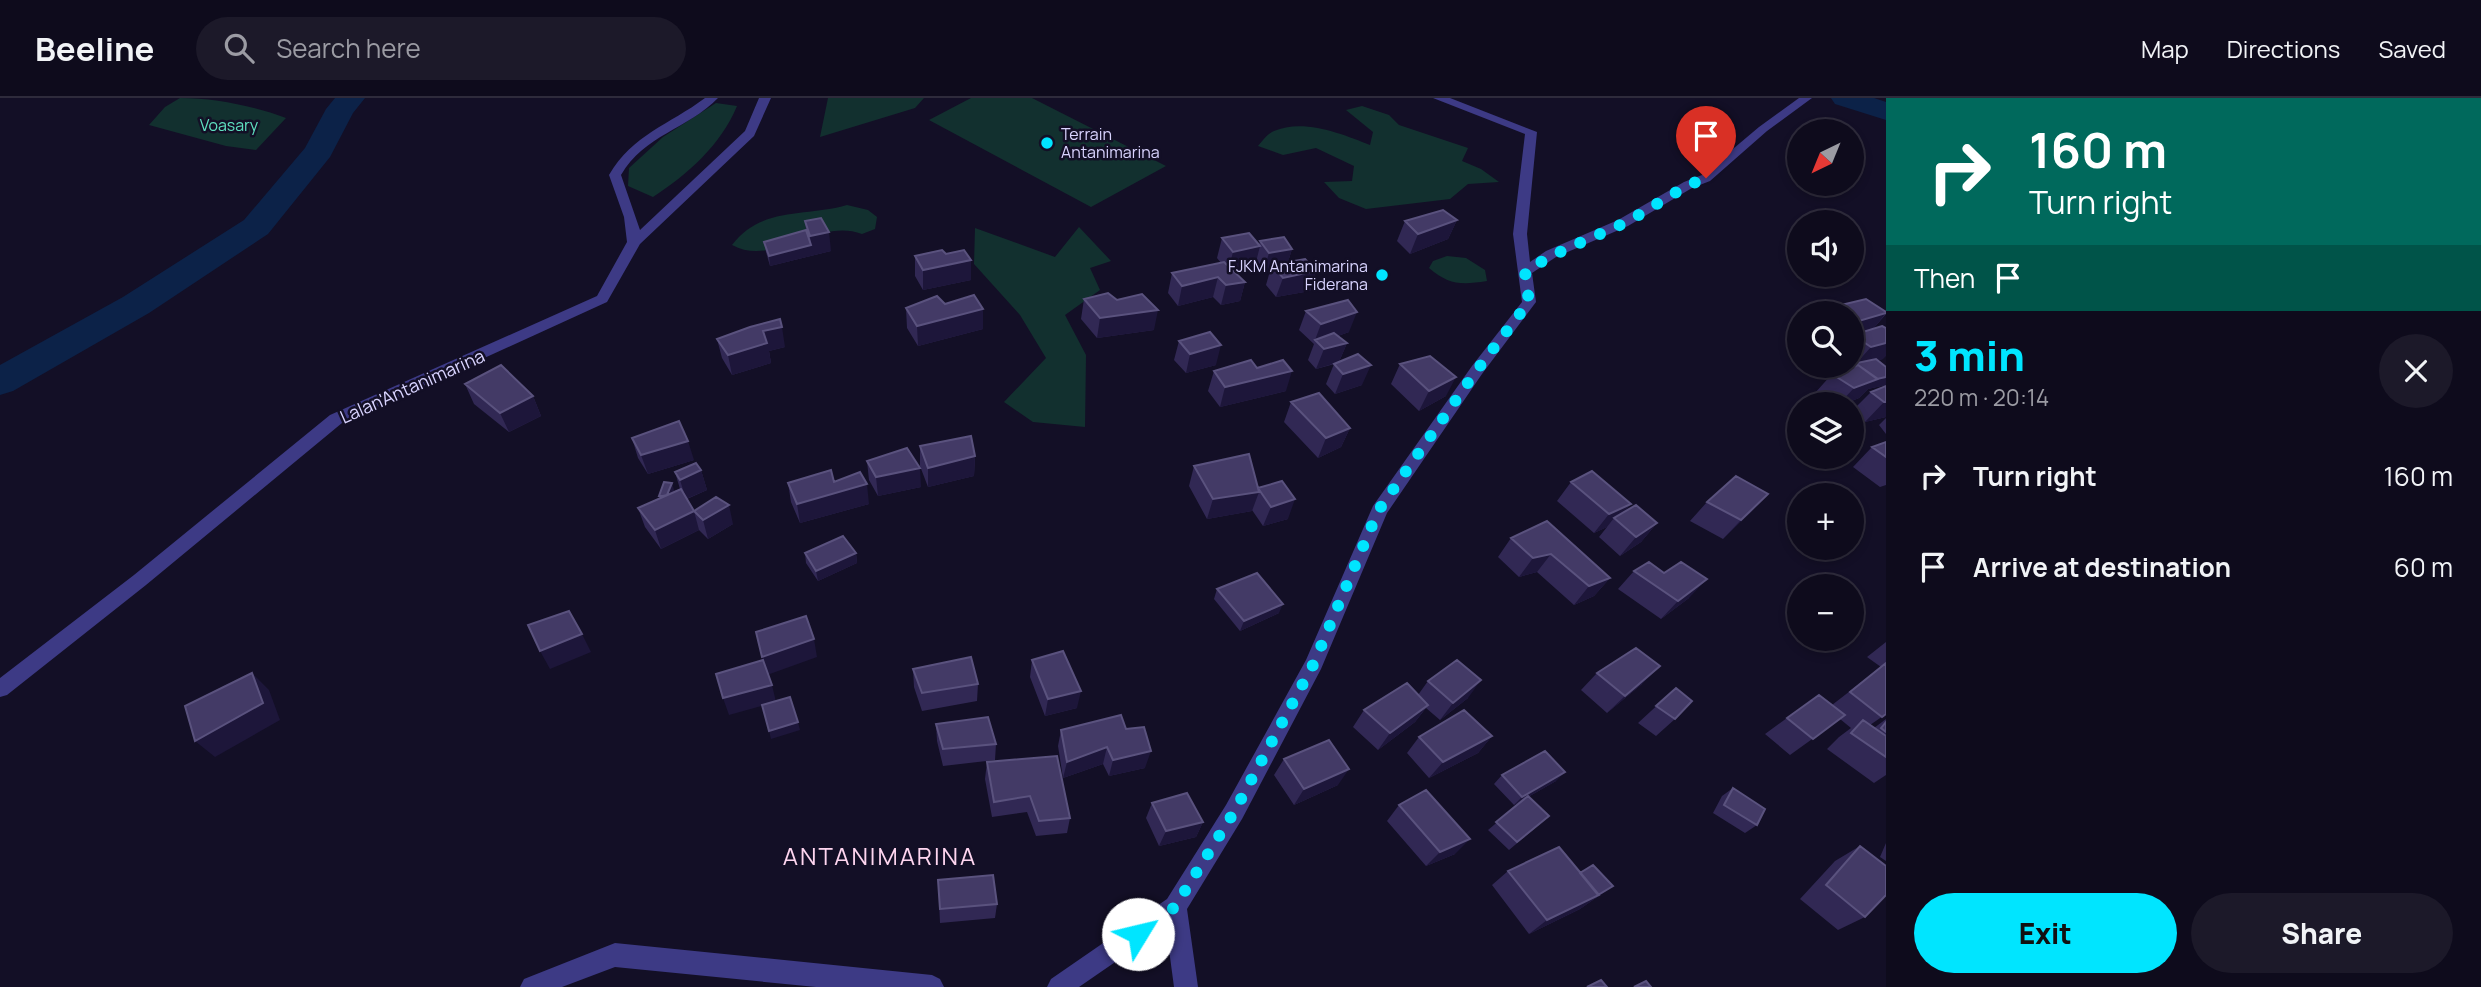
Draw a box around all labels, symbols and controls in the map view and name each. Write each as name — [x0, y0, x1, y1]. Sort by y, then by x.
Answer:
search box — [196, 17, 686, 80]
text: Beeline — [35, 26, 154, 71]
icon: search — [220, 29, 258, 67]
text: Search here — [276, 30, 421, 66]
text: Map — [2141, 32, 2189, 65]
text: Directions — [2227, 32, 2340, 65]
text: Saved — [2378, 32, 2446, 65]
pin — [1676, 106, 1736, 178]
park label: Voasary — [200, 114, 259, 136]
text: 160 m — [2029, 116, 2167, 183]
icon: arrive — [1687, 117, 1725, 155]
north arrow — [1787, 119, 1864, 196]
map controls — [1787, 119, 1864, 651]
place label: Terrain Antanimarina — [1061, 123, 1160, 163]
icon: right — [1914, 126, 2005, 217]
marker: Terrain Antanimarina — [1039, 135, 1055, 151]
text: Turn right — [2029, 180, 2172, 224]
button: sound — [1787, 210, 1864, 287]
place label: FJKM Antanimarina Fiderana — [1228, 255, 1368, 295]
icon: arrive — [1989, 259, 2027, 297]
text: Then — [1914, 260, 1975, 296]
marker: FJKM Antanimarina Fiderana — [1374, 267, 1390, 283]
button: search — [1787, 301, 1864, 378]
text: 3 min — [1914, 326, 2025, 384]
button: close — [2379, 334, 2453, 408]
street label: Lalan'Antanimarina — [336, 343, 488, 429]
text: 220 m · 20:14 — [1914, 381, 2049, 413]
button: layers — [1787, 392, 1864, 469]
icon: right — [1914, 457, 1952, 495]
text: Turn right — [1973, 458, 2097, 494]
text: 160 m — [2384, 458, 2453, 494]
button: + — [1787, 483, 1864, 560]
icon: arrive — [1914, 548, 1952, 586]
text: Arrive at destination — [1973, 549, 2231, 585]
text: 60 m — [2394, 549, 2453, 585]
button: − — [1787, 574, 1864, 651]
district label: ANTANIMARINA — [783, 839, 977, 872]
button: Exit — [1914, 893, 2177, 973]
button: Share — [2191, 893, 2453, 973]
position arrow — [1101, 897, 1175, 971]

